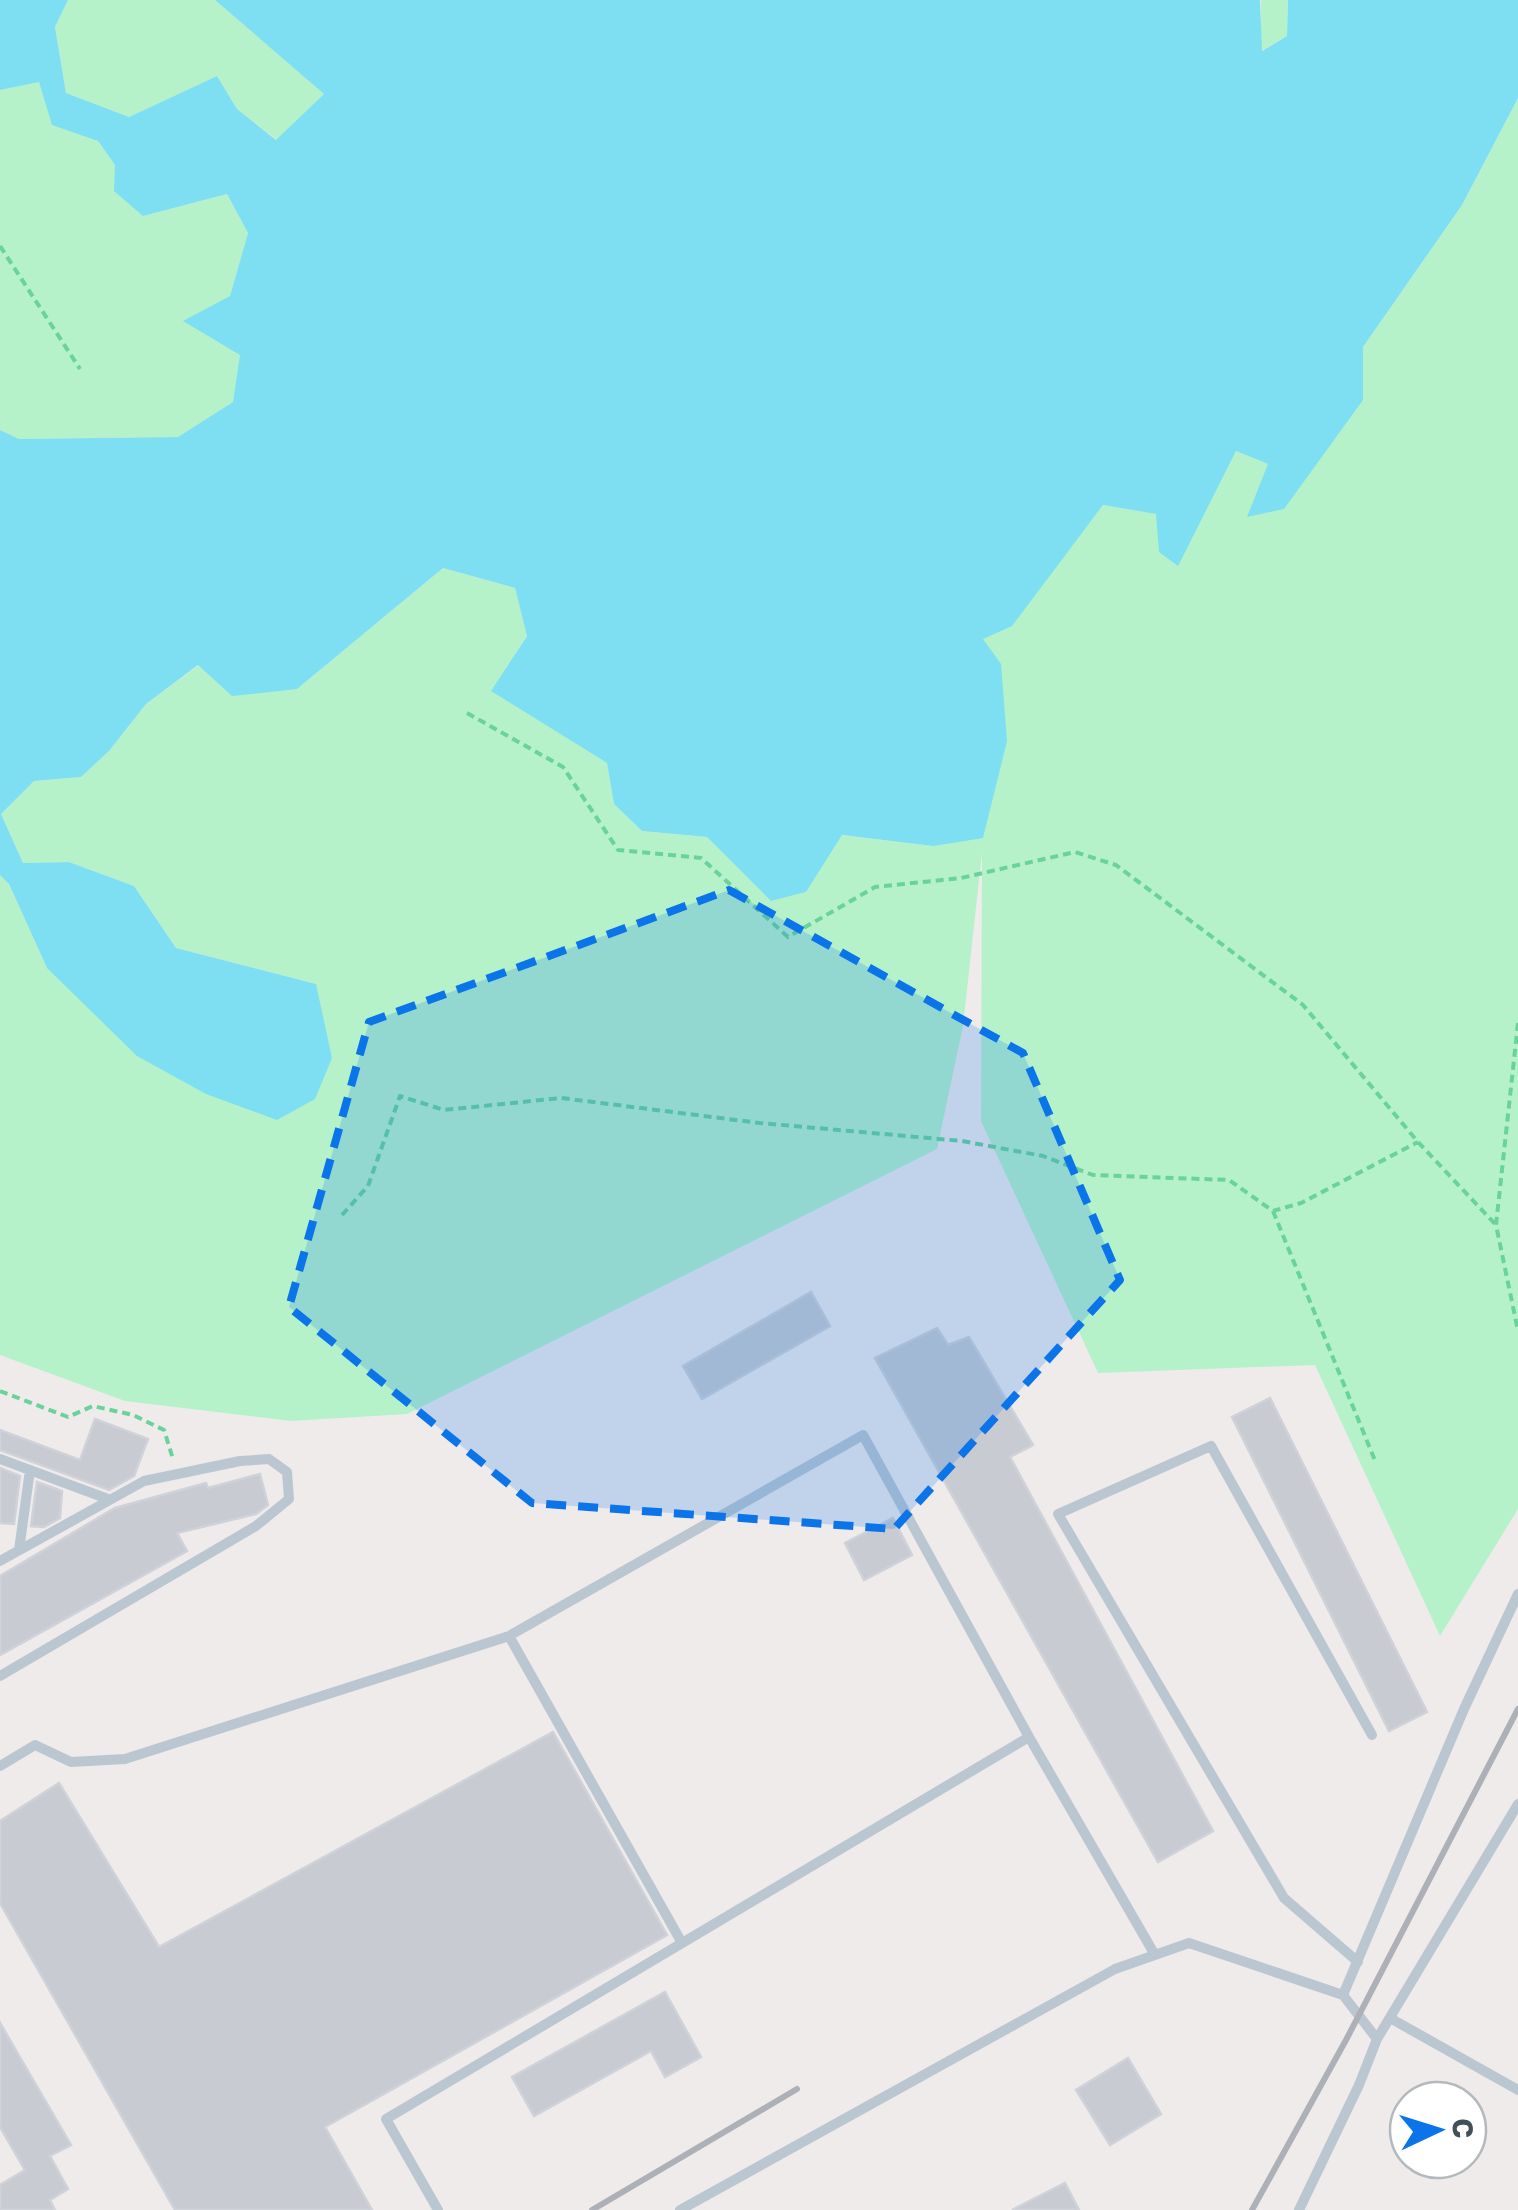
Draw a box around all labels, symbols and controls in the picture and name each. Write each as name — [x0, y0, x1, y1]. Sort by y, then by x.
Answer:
north arrow — [1388, 2080, 1488, 2180]
text: С — [1446, 2117, 1481, 2139]

